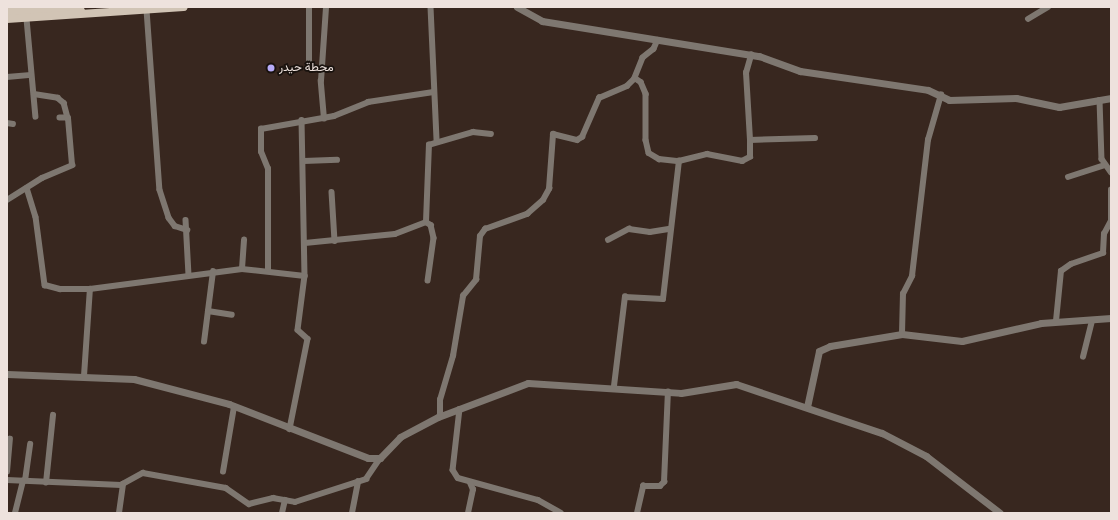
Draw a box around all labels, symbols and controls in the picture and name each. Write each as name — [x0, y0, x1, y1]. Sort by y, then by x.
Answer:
place label: محطة حيدر — [279, 61, 334, 75]
marker: محطة حيدر — [266, 63, 276, 73]

